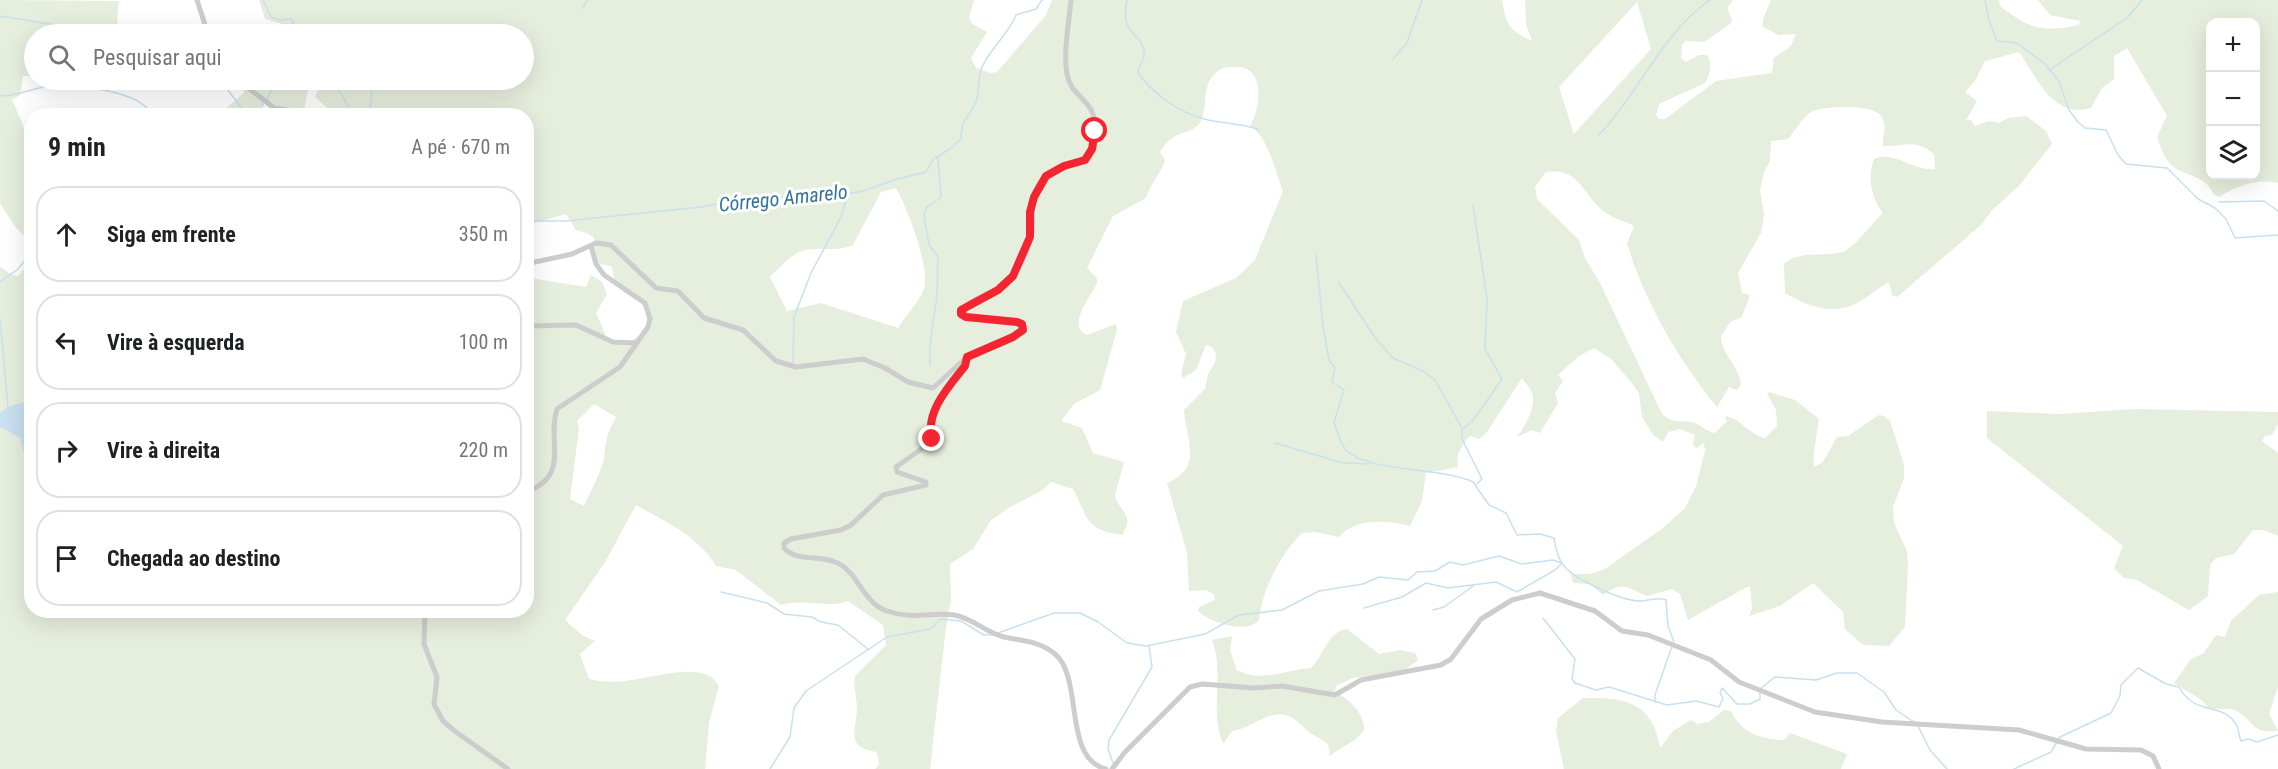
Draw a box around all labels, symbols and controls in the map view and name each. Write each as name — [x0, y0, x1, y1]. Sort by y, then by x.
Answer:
map controls — [2206, 18, 2260, 180]
button: + — [2206, 18, 2260, 72]
search box — [24, 24, 534, 90]
icon: search — [45, 41, 78, 74]
text: Pesquisar aqui — [93, 45, 222, 70]
button: − — [2206, 72, 2260, 126]
route start — [1081, 117, 1107, 143]
button: layers — [2206, 126, 2260, 180]
text: 9 min — [48, 132, 106, 162]
text: A pé · 670 m — [411, 135, 510, 159]
water label: Córrego Amarelo — [717, 179, 849, 217]
icon: ahead — [50, 218, 83, 251]
text: Siga em frente — [107, 222, 236, 247]
text: 350 m — [459, 222, 508, 246]
icon: left — [50, 326, 83, 359]
text: Vire à esquerda — [107, 330, 245, 355]
text: 100 m — [459, 330, 508, 354]
route end — [918, 425, 944, 451]
icon: right — [50, 434, 83, 467]
text: Vire à direita — [107, 438, 220, 463]
text: 220 m — [459, 438, 508, 462]
icon: arrive — [50, 542, 83, 575]
text: Chegada ao destino — [107, 546, 281, 571]

